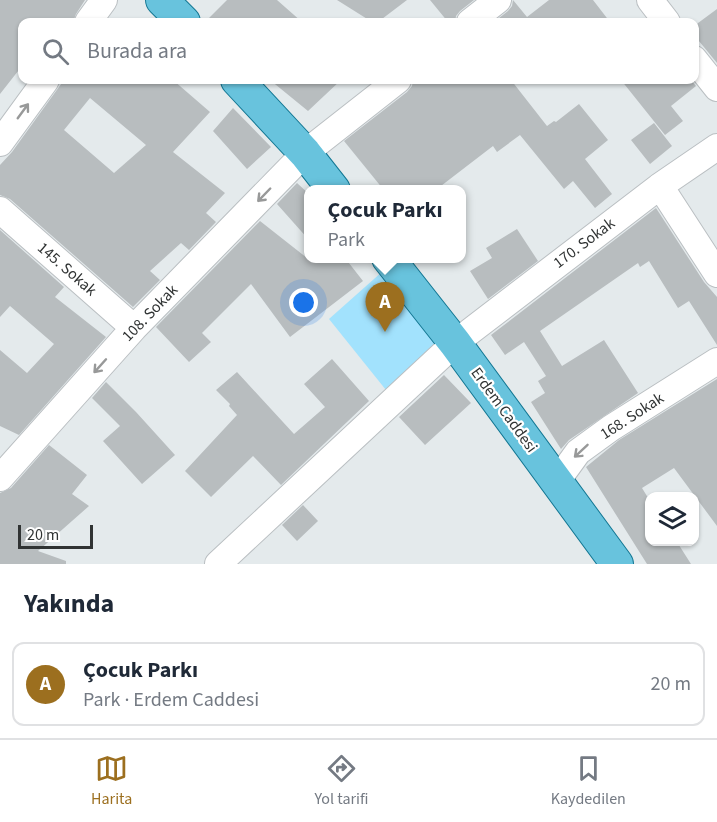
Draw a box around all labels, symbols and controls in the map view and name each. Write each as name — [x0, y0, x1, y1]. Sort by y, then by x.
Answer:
search box — [18, 18, 699, 84]
icon: search — [39, 35, 72, 68]
text: Burada ara — [87, 35, 187, 67]
one-way arrow — [17, 104, 29, 120]
popup — [304, 185, 466, 263]
one-way arrow — [257, 188, 272, 203]
text: Çocuk Parkı — [327, 194, 443, 226]
street label: 170. Sokak — [549, 213, 619, 273]
text: Park — [327, 226, 365, 254]
street label: 145. Sokak — [33, 237, 101, 301]
street label: 108. Sokak — [117, 279, 183, 347]
pin: A — [366, 282, 404, 332]
your location — [289, 288, 318, 317]
one-way arrow — [93, 358, 107, 373]
street label: Erdem Caddesi — [466, 363, 542, 457]
street label: 168. Sokak — [596, 387, 668, 445]
one-way arrow — [574, 444, 589, 459]
map controls — [645, 492, 699, 546]
button: layers — [645, 492, 699, 546]
scale bar — [18, 522, 93, 550]
text: 20 m — [27, 524, 59, 546]
text: Yakında — [24, 585, 114, 622]
text: Çocuk Parkı — [83, 654, 198, 686]
text: A — [40, 670, 51, 698]
text: 20 m — [651, 670, 691, 698]
text: Park · Erdem Caddesi — [83, 686, 259, 714]
tab: Harita — [91, 752, 132, 810]
tab: Yol tarifi — [314, 752, 369, 810]
tab: Kaydedilen — [551, 752, 626, 810]

